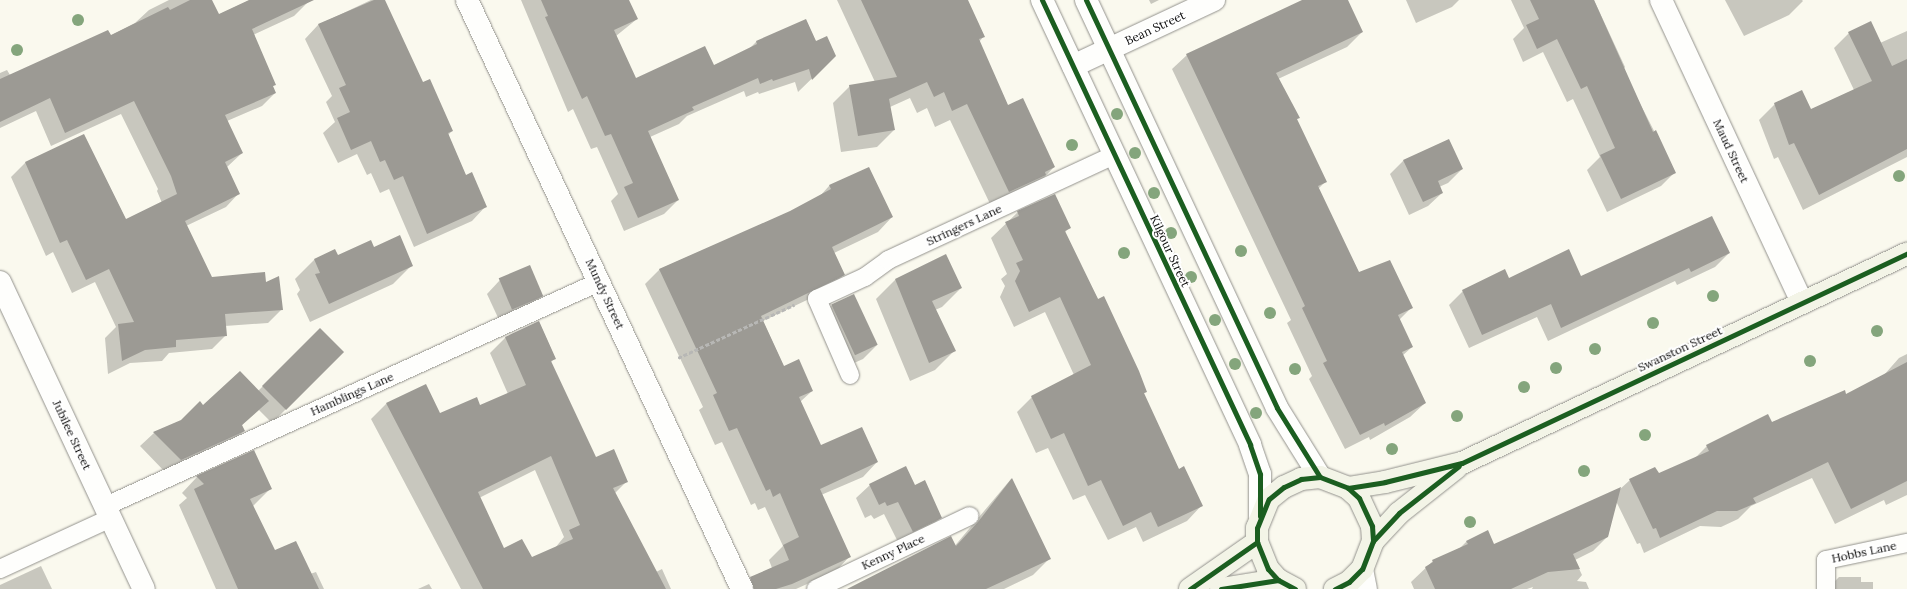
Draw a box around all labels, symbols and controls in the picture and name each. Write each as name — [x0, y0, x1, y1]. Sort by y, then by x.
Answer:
street label: Bean Street — [1123, 8, 1187, 48]
street label: Maud Street — [1710, 117, 1752, 185]
street label: Stringers Lane — [924, 201, 1004, 249]
street label: Kilgour Street — [1147, 213, 1193, 289]
street label: Mundy Street — [582, 256, 628, 332]
street label: Swanston Street — [1636, 323, 1724, 375]
street label: Hamblings Lane — [308, 369, 396, 419]
street label: Jubilee Street — [50, 398, 94, 472]
street label: Kenny Place — [859, 531, 927, 573]
street label: Hobbs Lane — [1830, 538, 1898, 566]

